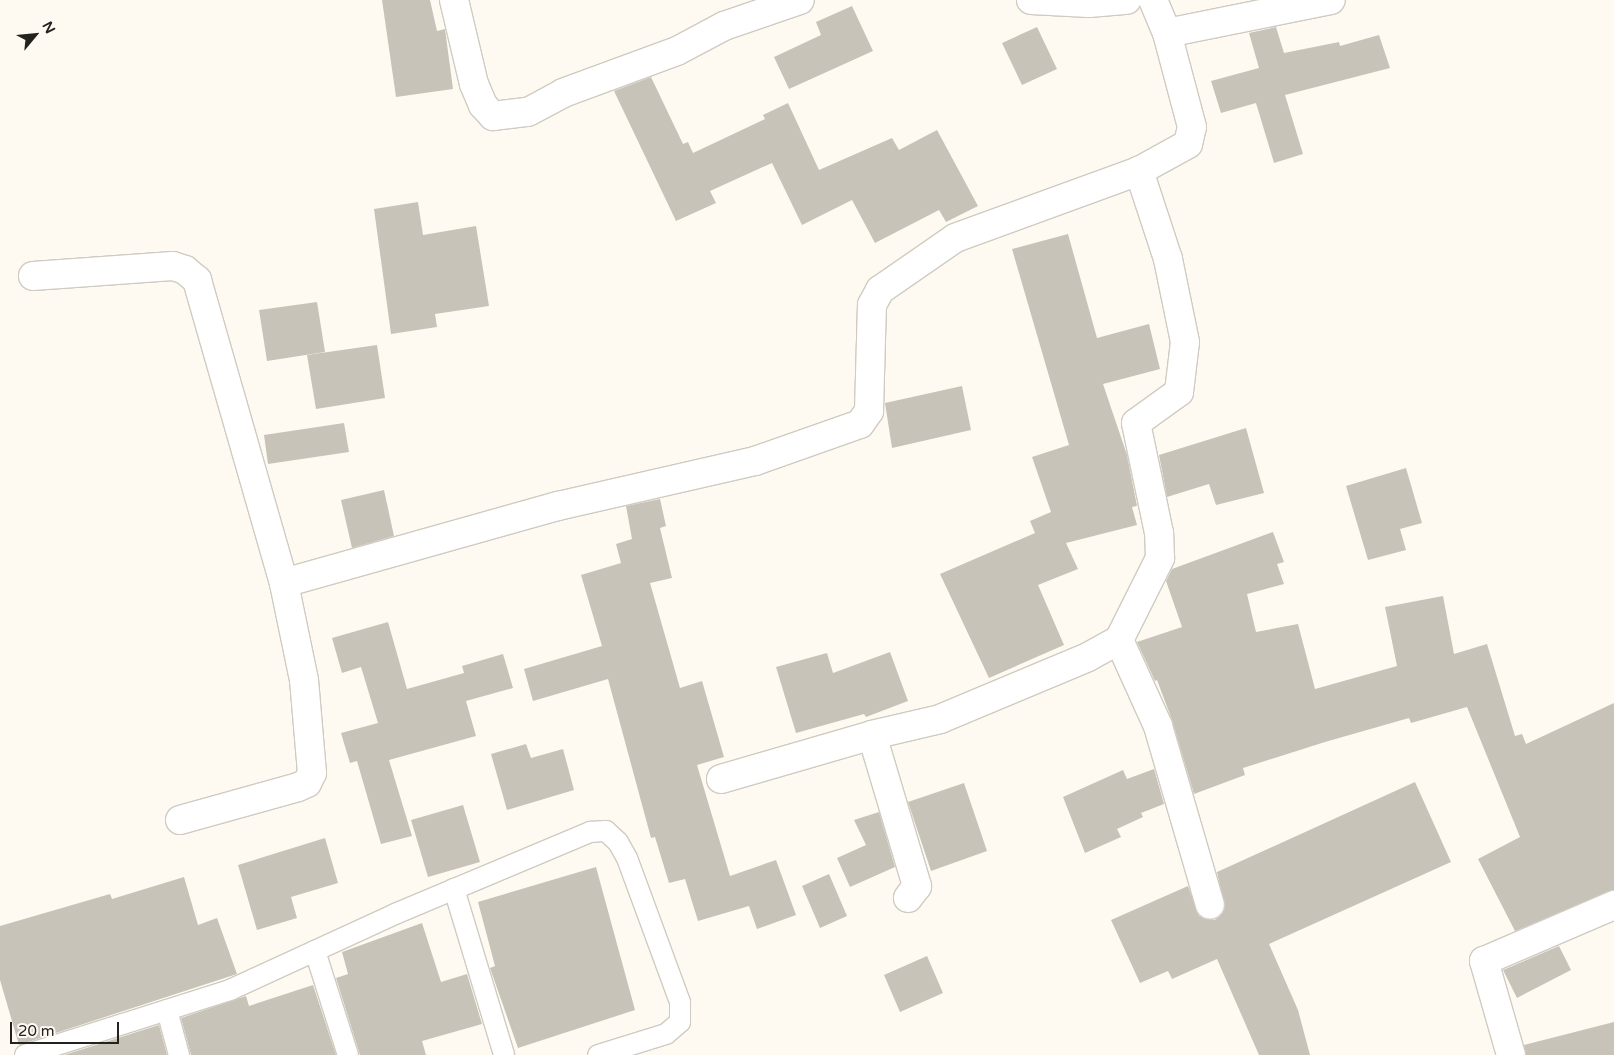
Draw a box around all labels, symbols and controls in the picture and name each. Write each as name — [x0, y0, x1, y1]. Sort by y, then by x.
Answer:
north arrow — [10, 10, 60, 60]
text: N — [39, 19, 59, 37]
scale bar — [12, 1012, 121, 1044]
text: 20 m — [18, 1022, 55, 1040]

